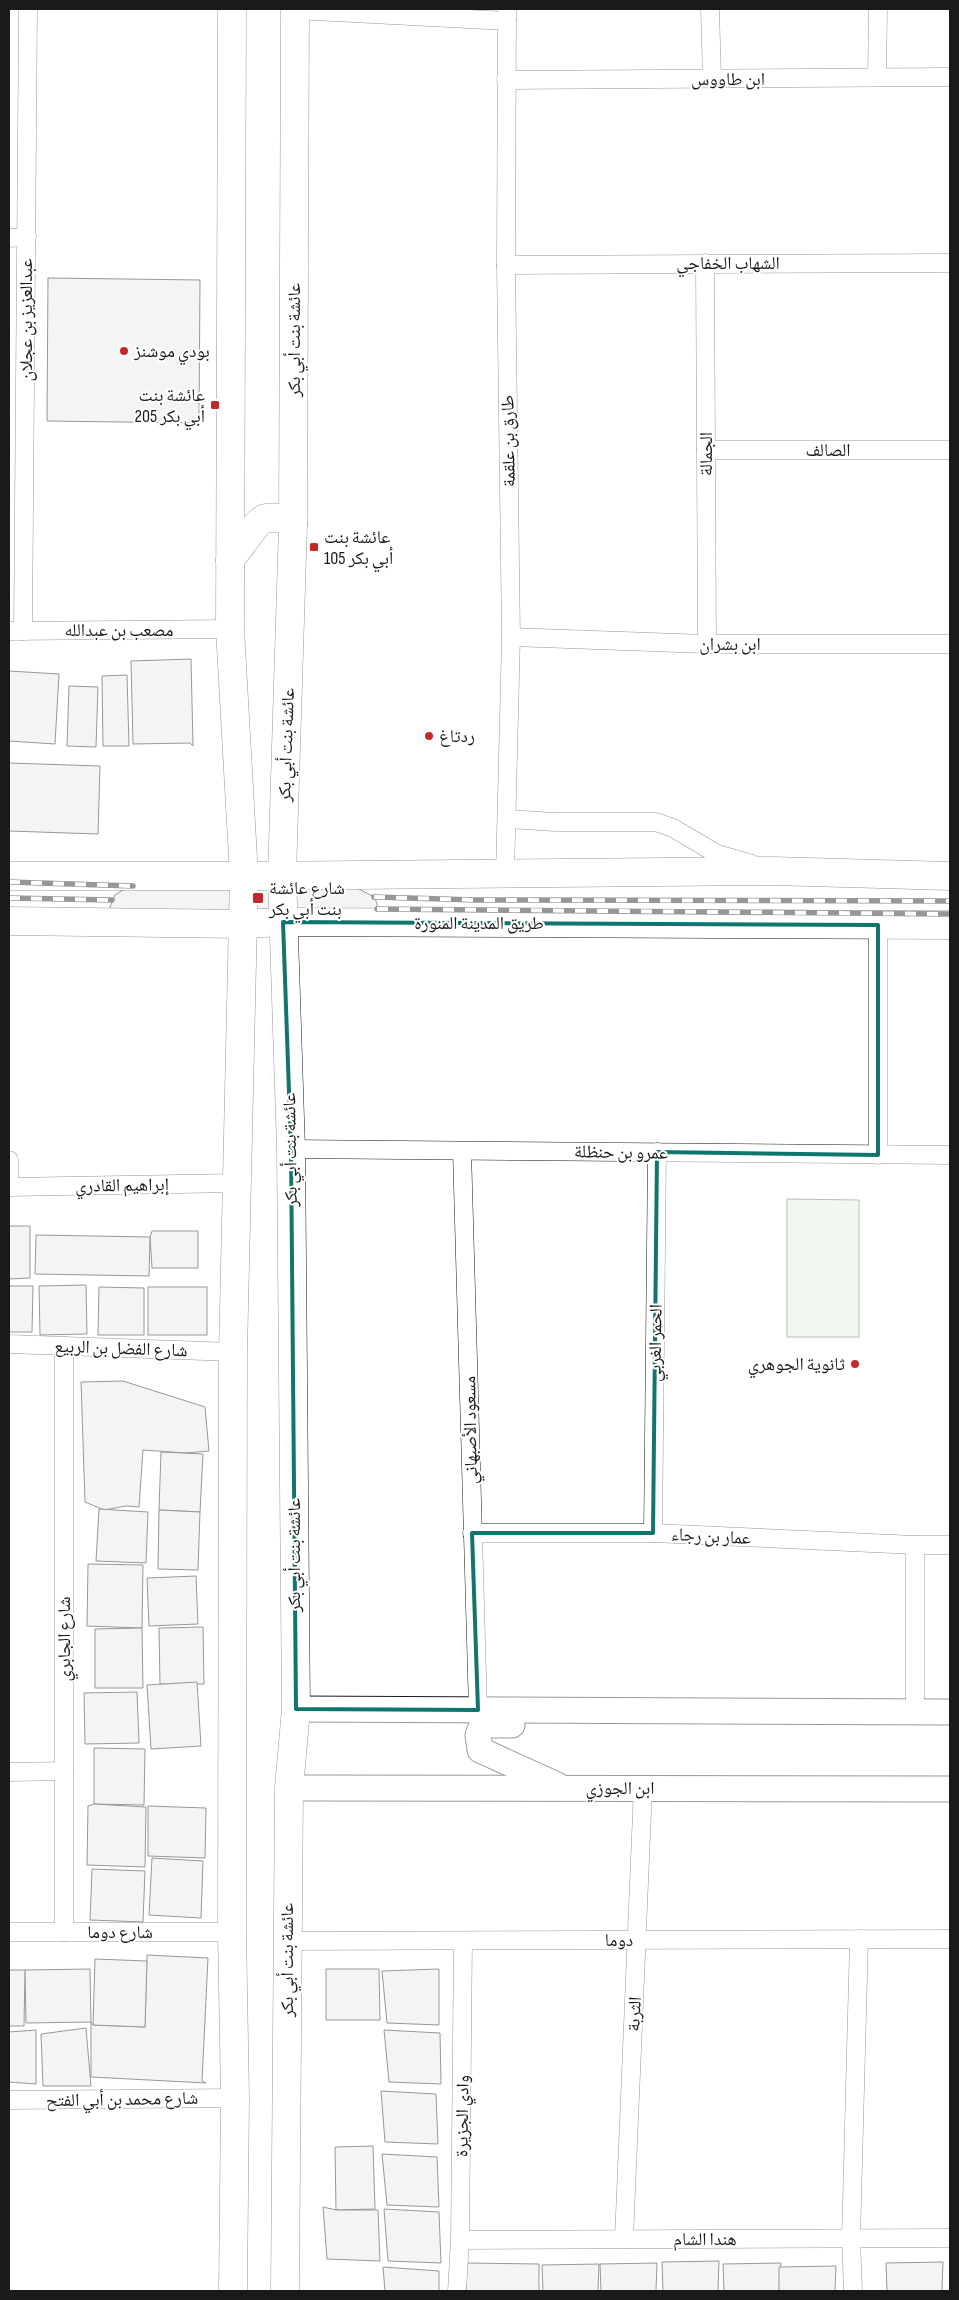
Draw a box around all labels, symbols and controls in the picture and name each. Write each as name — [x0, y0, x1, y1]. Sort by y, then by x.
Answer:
street label: ابن طاووس — [691, 69, 765, 90]
street label: الشهاب الخفاجي — [676, 253, 780, 278]
street label: عبدالعزيز بن عجلان — [16, 259, 37, 381]
street label: عائشة بنت أبي بكر — [283, 283, 309, 398]
place label: بودي موشنز — [133, 341, 210, 366]
marker: بودي موشنز — [118, 345, 130, 357]
place label: عائشة بنت أبي بكر 205 — [135, 385, 205, 431]
street label: طارق بن علقمة — [497, 395, 520, 487]
marker: عائشة بنت أبي بكر 205 — [209, 399, 221, 411]
street label: الجمالة — [696, 432, 717, 476]
street label: الصالف — [805, 440, 851, 461]
place label: عائشة بنت أبي بكر 105 — [324, 527, 393, 573]
marker: عائشة بنت أبي بكر 105 — [308, 541, 320, 553]
street label: مصعب بن عبدالله — [64, 620, 174, 641]
street label: ابن بشران — [699, 634, 761, 655]
street label: عائشة بنت أبي بكر — [273, 688, 303, 804]
place label: ردتاغ — [439, 726, 475, 747]
marker: ردتاغ — [423, 730, 435, 742]
place label: شارع عائشة بنت أبي بكر — [268, 878, 345, 924]
marker: شارع عائشة بنت أبي بكر — [251, 891, 265, 905]
street label: طريق المدينة المنورة — [414, 913, 544, 934]
street label: عائشة بنت أبي بكر — [278, 1093, 306, 1208]
street label: عمرو بن حنظلة — [574, 1141, 668, 1164]
street label: إبراهيم القادري — [75, 1174, 169, 1200]
street label: الحمر الغربي — [644, 1304, 670, 1382]
street label: شارع الفضل بن الربيع — [54, 1336, 188, 1362]
place label: ثانوية الجوهري — [748, 1354, 845, 1379]
marker: ثانوية الجوهري — [849, 1358, 861, 1370]
street label: مسعود الأصبهاني — [459, 1376, 486, 1484]
street label: عائشة بنت أبي بكر — [283, 1498, 309, 1613]
street label: عمار بن رجاء — [670, 1524, 751, 1549]
street label: شارع الجابري — [54, 1596, 79, 1682]
street label: ابن الجوزي — [585, 1778, 655, 1803]
street label: عائشة بنت أبي بكر — [276, 1903, 302, 2018]
street label: شارع دوما — [87, 1922, 153, 1943]
street label: دوما — [605, 1930, 633, 1951]
street label: الثربة — [623, 1996, 646, 2032]
street label: وادي الجزيرة — [451, 2075, 477, 2157]
street label: شارع محمد بن أبي الفتح — [46, 2087, 198, 2115]
street label: هندا الشام — [673, 2229, 737, 2251]

